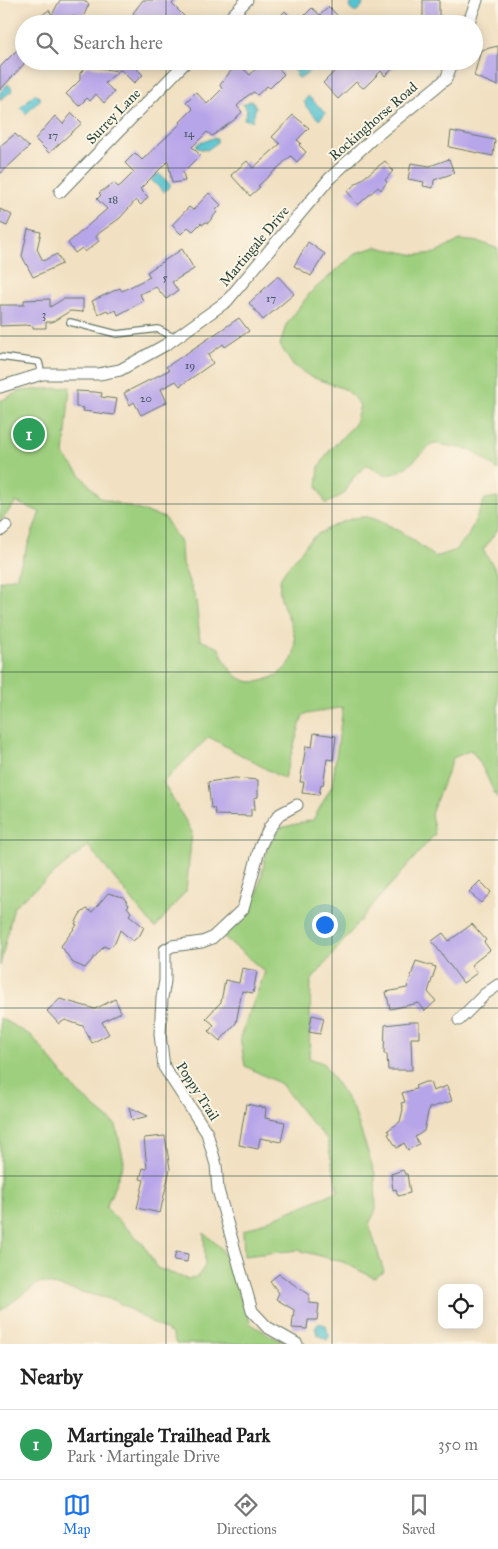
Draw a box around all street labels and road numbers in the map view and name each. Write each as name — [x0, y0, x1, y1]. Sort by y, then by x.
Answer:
street label: Rockinghorse Road — [326, 79, 421, 164]
street label: Surrey Lane — [83, 85, 144, 148]
street label: Martingale Drive — [216, 203, 293, 290]
street label: Poppy Trail — [172, 1059, 223, 1124]

